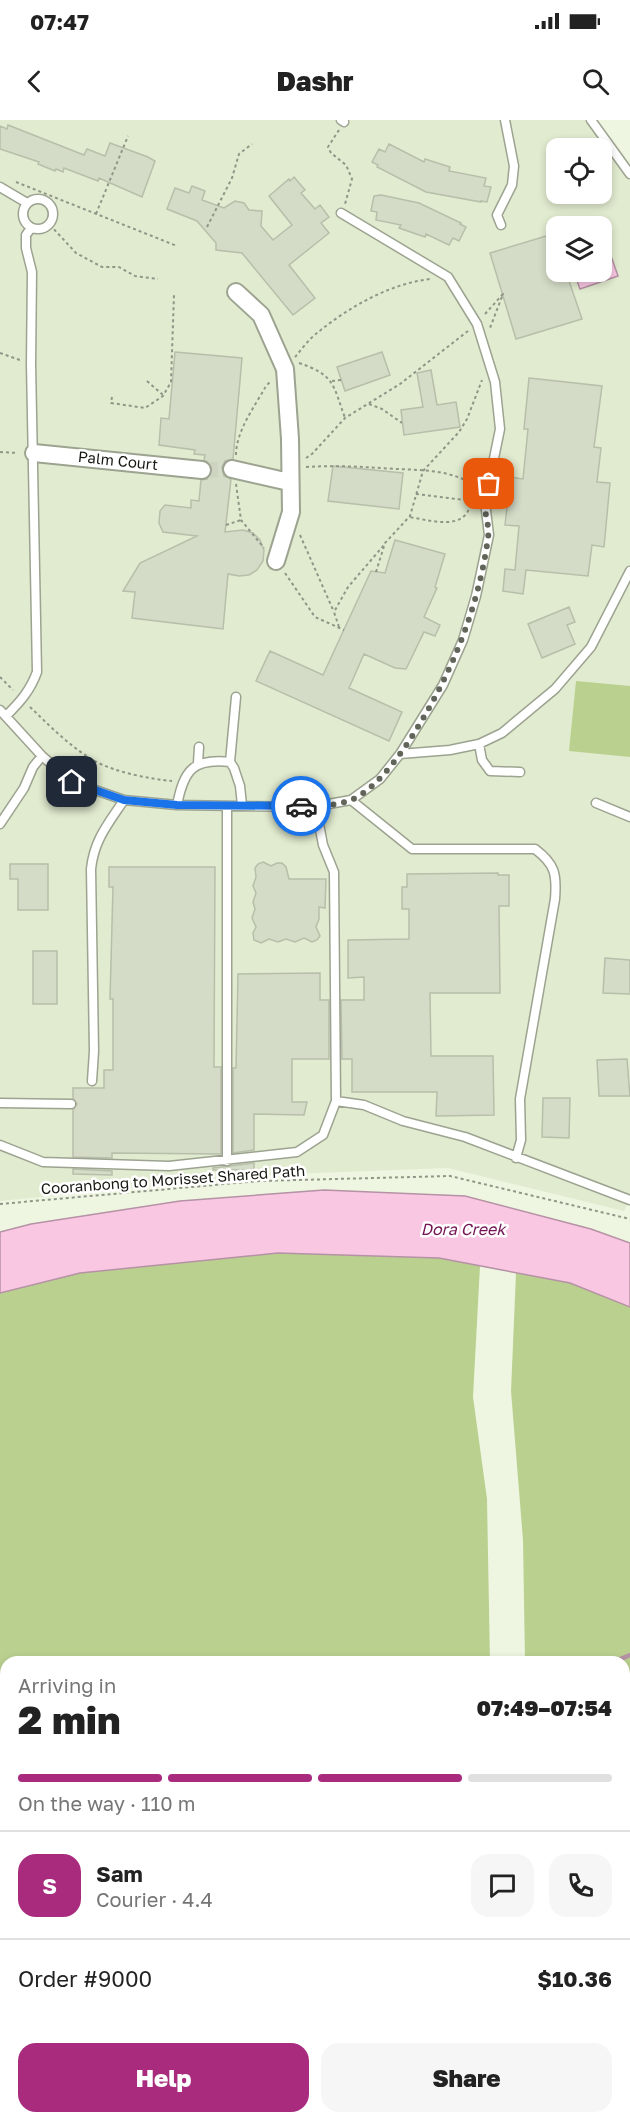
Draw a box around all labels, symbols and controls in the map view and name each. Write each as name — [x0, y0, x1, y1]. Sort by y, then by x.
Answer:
text: 07:47 — [30, 8, 89, 35]
icon: back — [18, 65, 51, 98]
text: Dashr — [276, 65, 354, 97]
icon: search — [579, 65, 612, 98]
map controls — [546, 138, 612, 282]
button: locate — [546, 138, 612, 204]
button: layers — [546, 216, 612, 282]
street label: Palm Court — [77, 447, 159, 473]
pin — [463, 458, 514, 509]
icon: bag — [472, 467, 505, 500]
pin — [46, 756, 97, 807]
icon: home — [55, 765, 88, 798]
courier — [271, 776, 331, 836]
icon: car — [285, 790, 318, 823]
street label: Cooranbong to Morisset Shared Path — [40, 1161, 306, 1197]
water label: Dora Creek — [421, 1219, 507, 1239]
text: Arriving in — [18, 1673, 116, 1697]
text: 07:49–07:54 — [477, 1694, 612, 1721]
text: 2 min — [18, 1696, 121, 1743]
text: On the way · 110 m — [18, 1791, 195, 1815]
button: chat — [471, 1854, 534, 1917]
button: phone — [549, 1854, 612, 1917]
text: Sam — [96, 1860, 143, 1887]
text: S — [42, 1872, 57, 1899]
text: Courier · 4.4 — [96, 1887, 213, 1911]
text: Order #9000 — [18, 1965, 152, 1992]
text: $10.36 — [537, 1965, 612, 1992]
button: Help — [18, 2043, 309, 2112]
button: Share — [321, 2043, 612, 2112]

